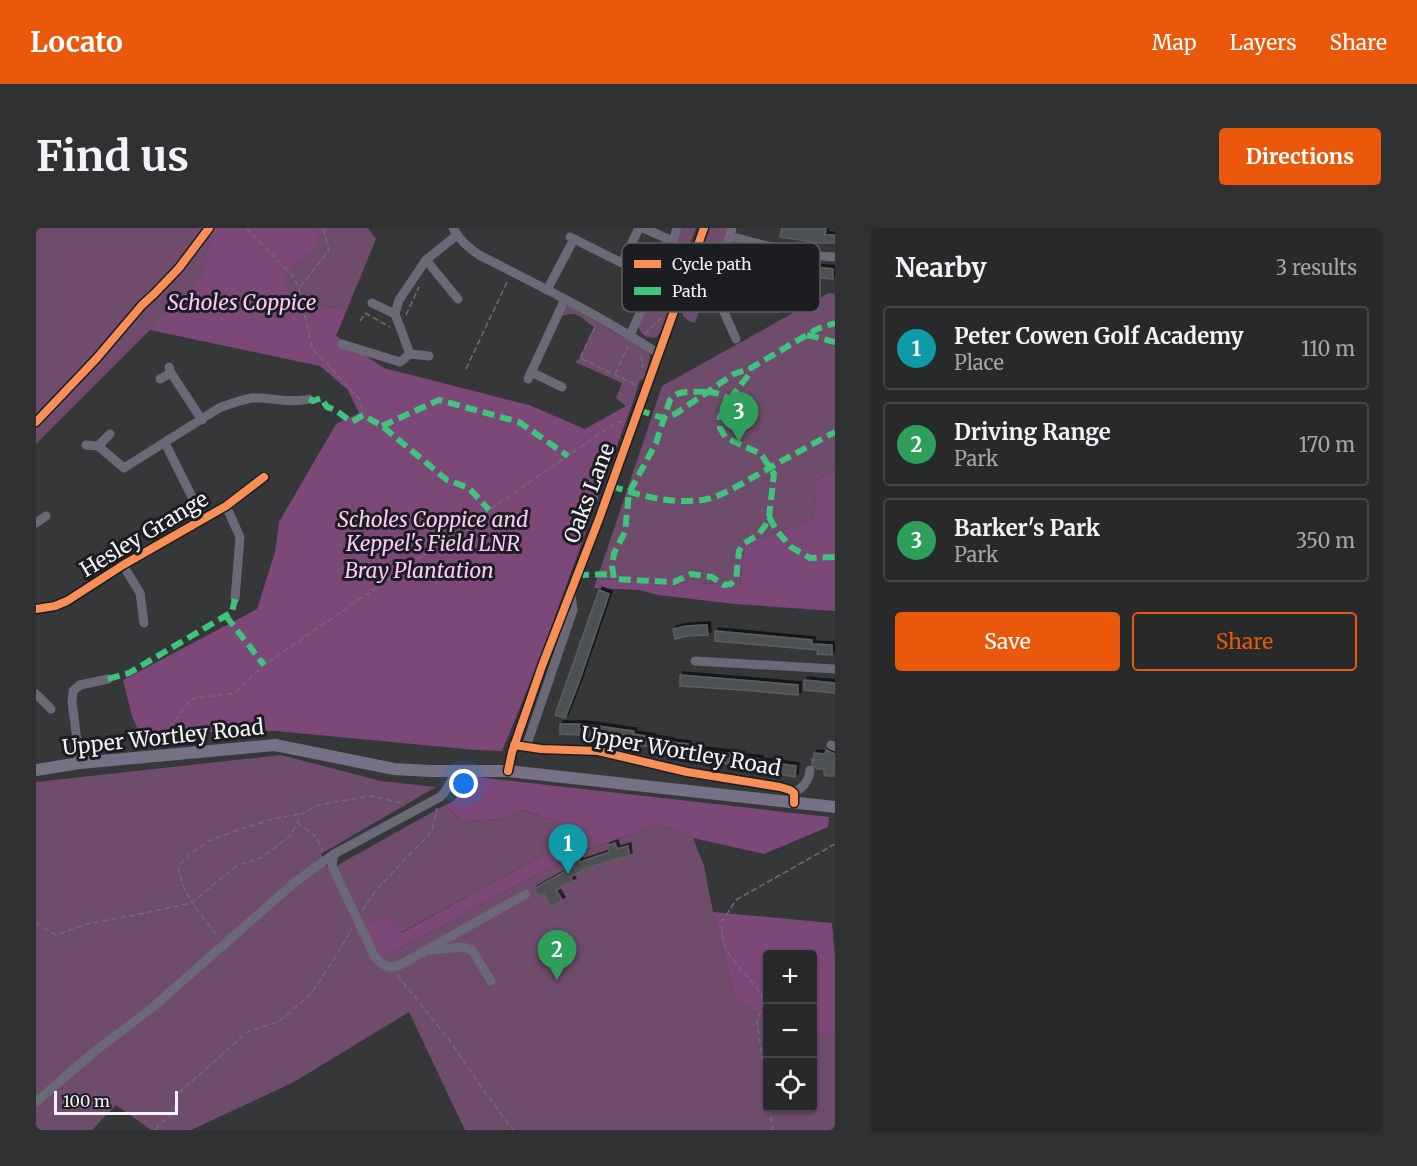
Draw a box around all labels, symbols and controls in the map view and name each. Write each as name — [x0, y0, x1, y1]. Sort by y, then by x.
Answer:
text: Locato — [30, 24, 123, 60]
text: Map — [1152, 29, 1197, 56]
text: Layers — [1230, 29, 1297, 56]
text: Share — [1330, 29, 1387, 56]
button: Directions — [1219, 128, 1381, 185]
text: Find us — [36, 130, 189, 182]
legend — [622, 243, 820, 312]
text: Nearby — [895, 251, 987, 284]
text: Cycle path — [672, 254, 752, 274]
text: 3 results — [1276, 255, 1357, 280]
text: Path — [672, 281, 708, 301]
park label: Scholes Coppice — [167, 289, 317, 316]
text: Peter Cowen Golf Academy — [954, 322, 1244, 350]
text: 1 — [912, 336, 921, 361]
text: 110 m — [1301, 336, 1355, 361]
text: Place — [954, 350, 1004, 375]
pin: 3 — [720, 392, 758, 442]
text: Driving Range — [954, 418, 1111, 446]
text: 2 — [911, 432, 922, 457]
text: 170 m — [1299, 432, 1355, 457]
street label: Oaks Lane — [558, 439, 620, 547]
text: Park — [954, 446, 998, 471]
street label: Hesley Grange — [75, 485, 213, 583]
park label: Scholes Coppice and Keppel's Field LNR — [338, 506, 528, 557]
text: Barker's Park — [954, 514, 1100, 542]
text: 3 — [911, 528, 922, 553]
text: 350 m — [1296, 528, 1355, 553]
text: Park — [954, 542, 998, 567]
park label: Bray Plantation — [344, 557, 494, 584]
button: Save — [895, 612, 1120, 671]
button: Share — [1132, 612, 1357, 671]
street label: Upper Wortley Road — [61, 713, 265, 761]
street label: Upper Wortley Road — [579, 720, 783, 782]
your location — [449, 769, 478, 798]
pin: 1 — [548, 824, 588, 874]
pin: 2 — [538, 930, 576, 980]
map controls — [763, 950, 817, 1112]
button: + — [763, 950, 817, 1004]
button: − — [763, 1004, 817, 1058]
button: locate — [763, 1058, 817, 1112]
scale bar — [54, 1088, 178, 1116]
text: 100 m — [63, 1091, 110, 1111]

